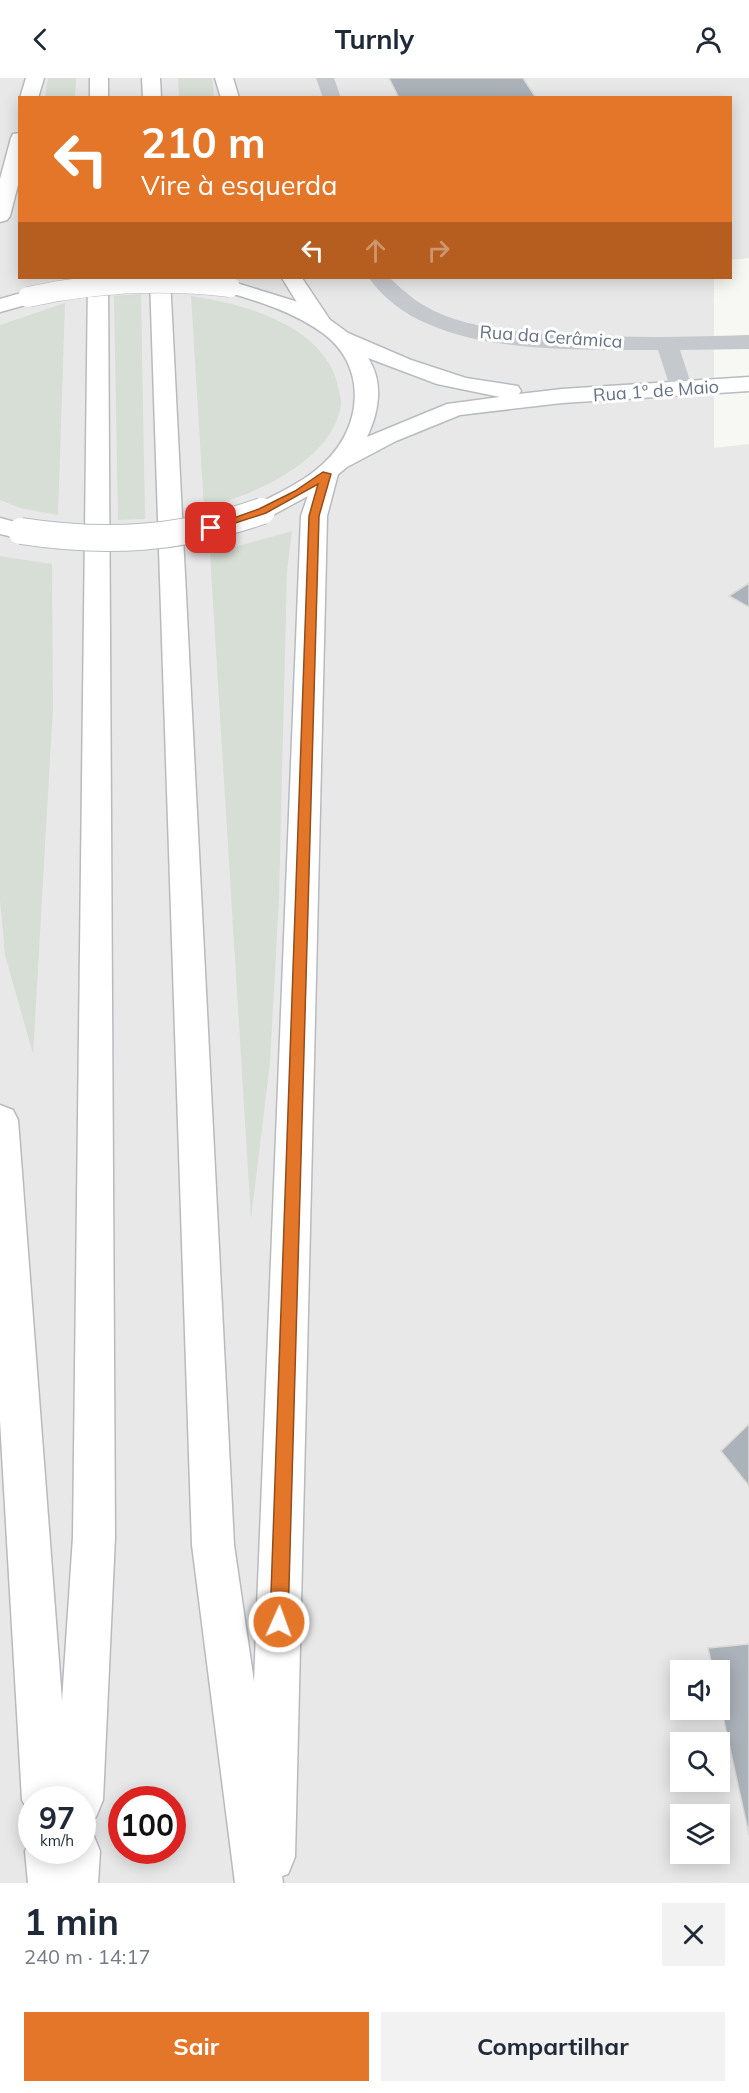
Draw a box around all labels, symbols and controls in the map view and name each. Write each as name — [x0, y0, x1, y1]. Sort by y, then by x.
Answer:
text: Turnly — [335, 22, 414, 56]
icon: back — [24, 23, 57, 56]
icon: person — [692, 23, 725, 56]
text: 210 m — [141, 116, 266, 169]
icon: left — [42, 120, 120, 198]
text: Vire à esquerda — [141, 168, 337, 202]
icon: left — [296, 234, 329, 267]
icon: ahead — [359, 234, 392, 267]
icon: right — [422, 234, 455, 267]
street label: Rua da Cerâmica — [479, 320, 623, 353]
street label: Rua 1º de Maio — [592, 375, 720, 406]
pin — [185, 502, 236, 553]
icon: arrive — [194, 511, 227, 544]
position arrow — [247, 1590, 311, 1654]
map controls — [670, 1660, 730, 1864]
button: sound — [670, 1660, 730, 1720]
button: search — [670, 1732, 730, 1792]
speed limit sign: 100 — [108, 1786, 186, 1864]
text: 97 — [39, 1799, 75, 1837]
button: layers — [670, 1804, 730, 1864]
text: km/h — [40, 1831, 74, 1850]
text: 1 min — [24, 1899, 119, 1944]
button: close — [662, 1903, 725, 1966]
text: 240 m · 14:17 — [24, 1944, 150, 1969]
button: Sair — [24, 2012, 369, 2081]
button: Compartilhar — [381, 2012, 725, 2081]

